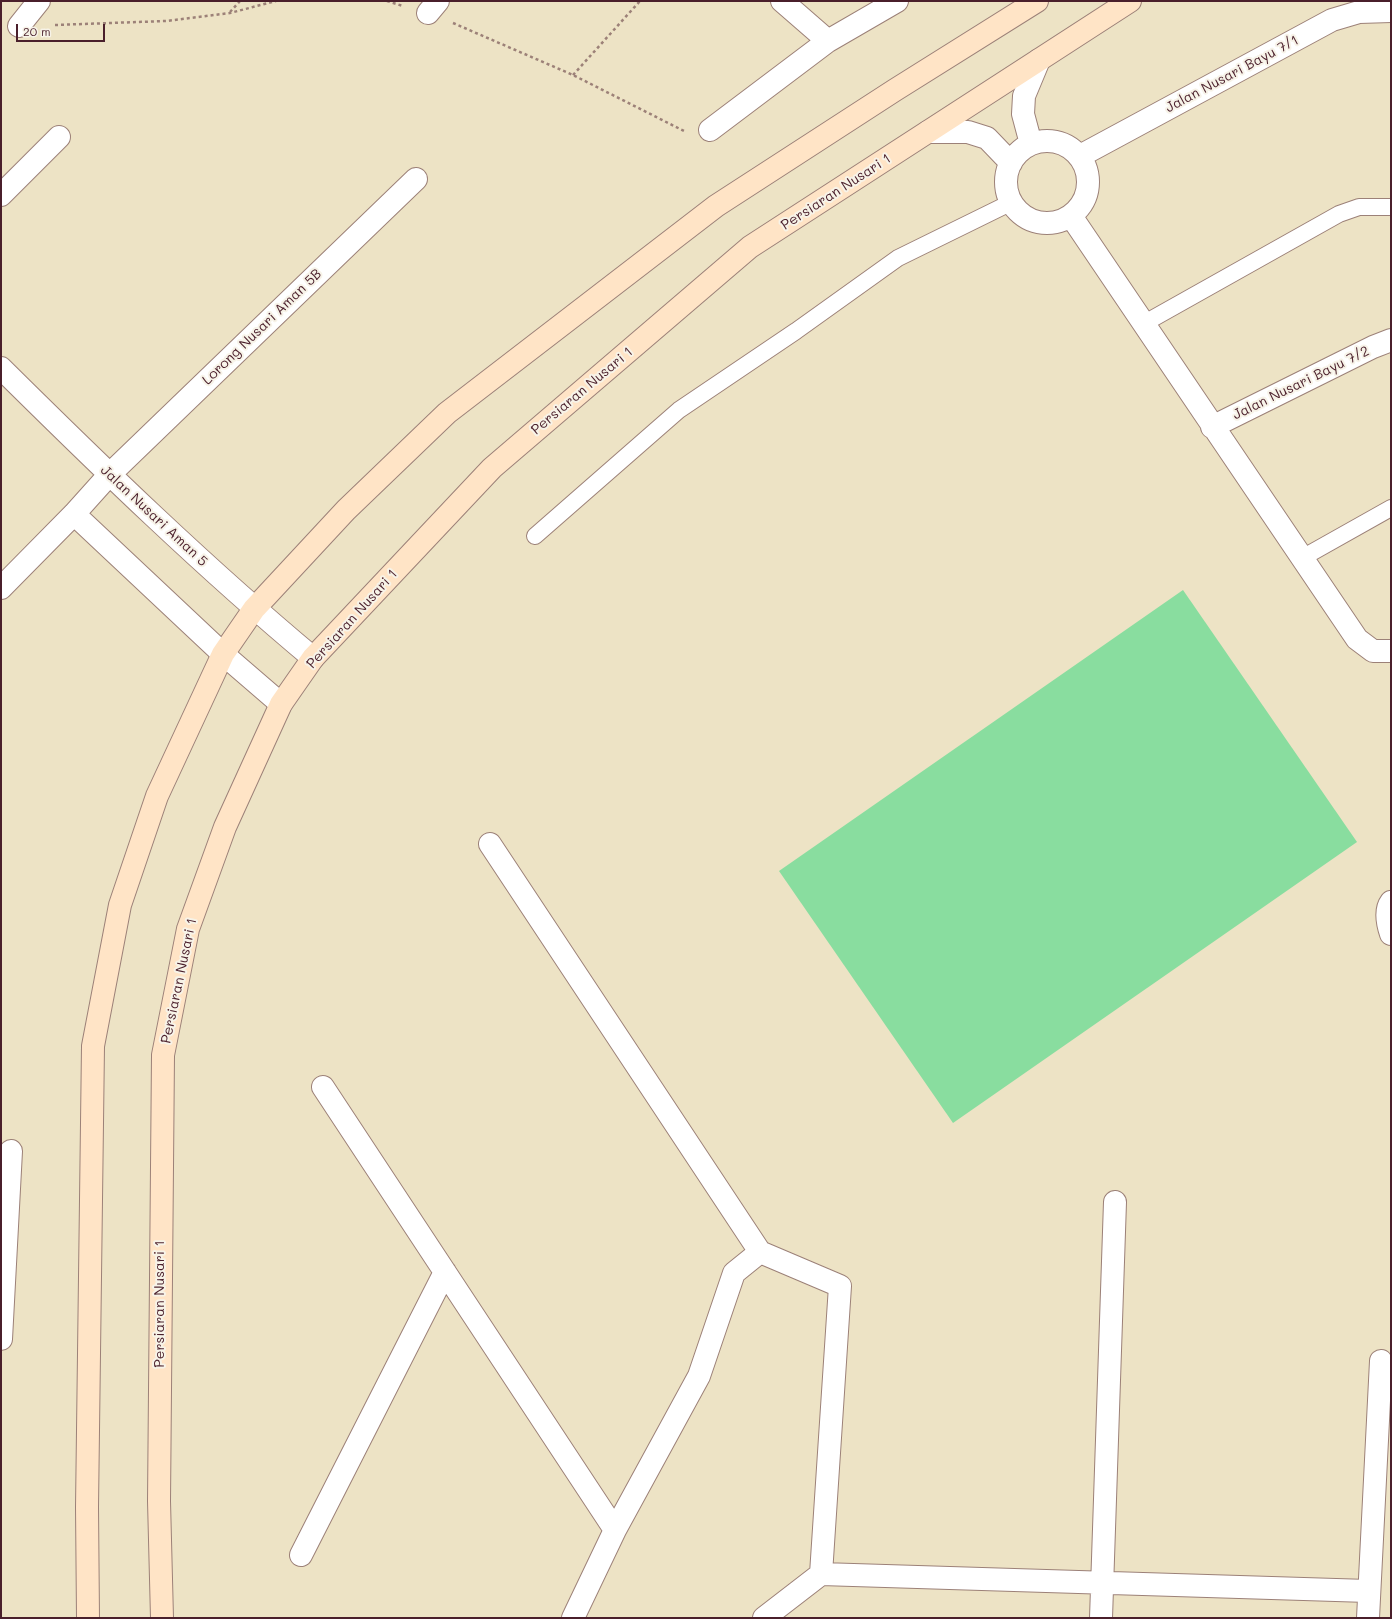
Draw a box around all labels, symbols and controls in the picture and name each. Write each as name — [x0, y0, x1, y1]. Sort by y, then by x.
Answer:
scale bar — [18, 16, 107, 42]
text: 20 m — [23, 23, 51, 39]
street label: Jalan Nusari Bayu 7/1 — [1163, 32, 1301, 116]
street label: Persiaran Nusari 1 — [778, 150, 894, 234]
street label: Lorong Nusari Aman 5B — [199, 266, 325, 388]
street label: Jalan Nusari Bayu 7/2 — [1230, 343, 1372, 423]
street label: Persiaran Nusari 1 — [528, 344, 636, 438]
street label: Jalan Nusari Aman 5 — [97, 462, 211, 570]
street label: Persiaran Nusari 1 — [303, 566, 401, 672]
street label: Persiaran Nusari 1 — [158, 917, 200, 1045]
street label: Persiaran Nusari 1 — [152, 1240, 168, 1368]

